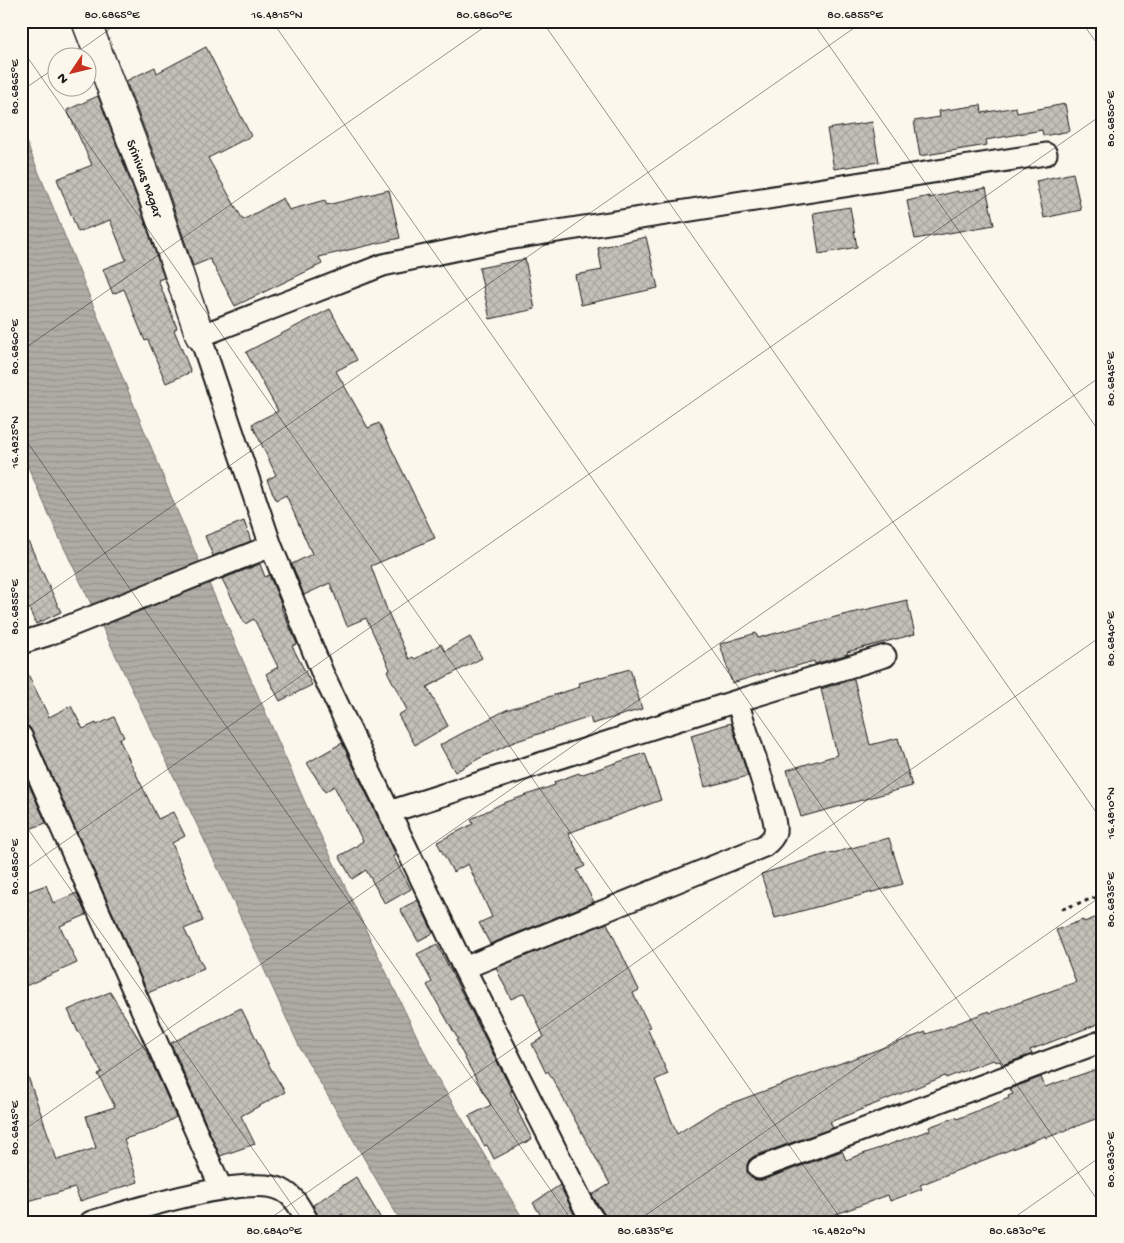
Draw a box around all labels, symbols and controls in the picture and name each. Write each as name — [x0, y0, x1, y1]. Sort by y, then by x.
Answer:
text: 80.6865°E — [84, 9, 140, 23]
text: 16.4815°N — [250, 9, 303, 23]
text: 80.6860°E — [456, 9, 512, 23]
text: 80.6855°E — [827, 9, 883, 23]
north arrow — [48, 48, 98, 98]
text: 80.6865°E — [9, 59, 23, 115]
text: N — [54, 69, 73, 87]
text: 80.6850°E — [1105, 91, 1119, 147]
street label: Srinivas nagar — [121, 138, 166, 221]
text: 80.6860°E — [9, 319, 23, 375]
text: 80.6845°E — [1105, 351, 1119, 406]
text: 16.4825°N — [9, 416, 23, 469]
text: 80.6855°E — [9, 579, 23, 635]
text: 80.6840°E — [1105, 611, 1119, 667]
text: 16.4810°N — [1105, 787, 1119, 840]
text: 80.6850°E — [9, 839, 23, 895]
text: 80.6835°E — [1105, 872, 1119, 928]
text: 80.6845°E — [9, 1100, 23, 1155]
text: 80.6830°E — [1105, 1132, 1119, 1188]
text: 80.6840°E — [246, 1225, 302, 1239]
text: 80.6835°E — [617, 1225, 673, 1239]
text: 16.4820°N — [812, 1225, 866, 1239]
text: 80.6830°E — [989, 1225, 1045, 1239]

